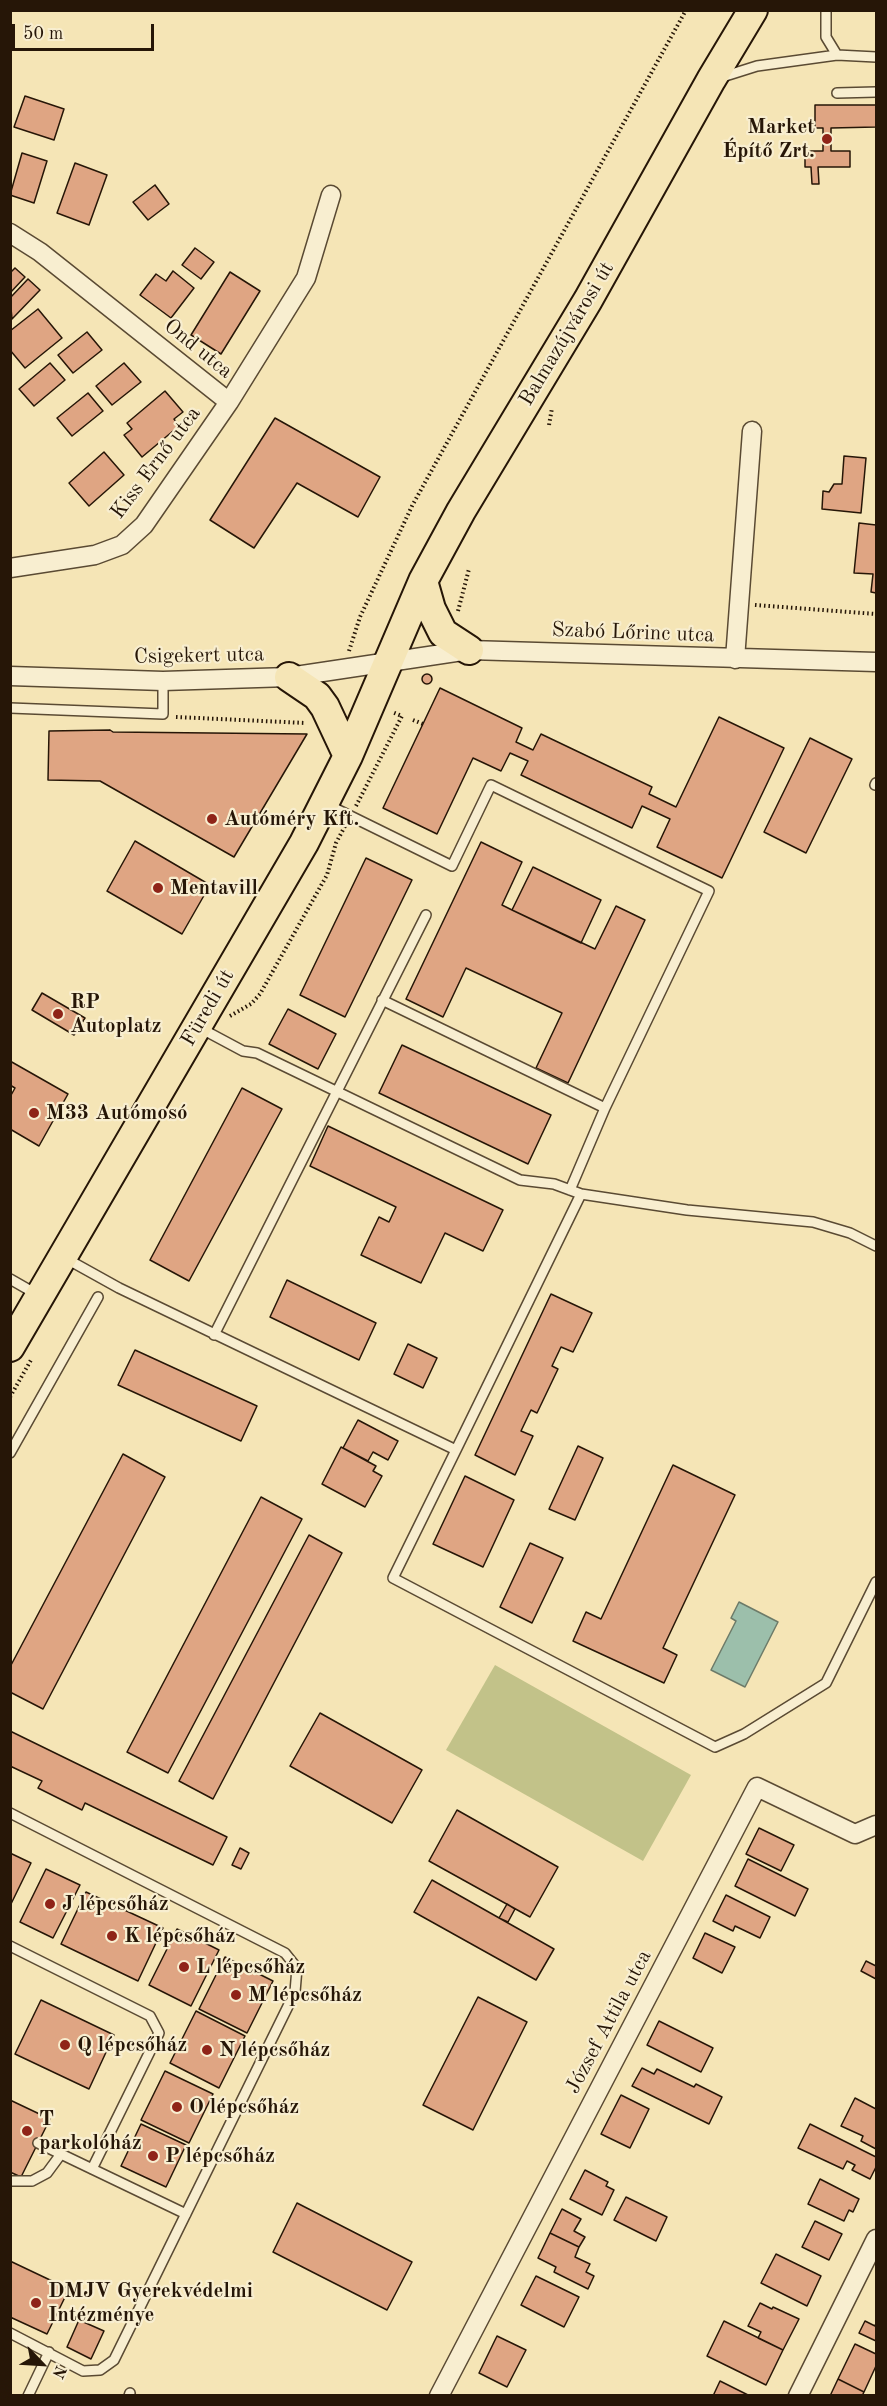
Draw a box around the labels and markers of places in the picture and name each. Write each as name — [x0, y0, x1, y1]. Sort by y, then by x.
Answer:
place label: Market Építő Zrt. — [722, 114, 815, 164]
marker: Market Építő Zrt. — [820, 132, 834, 146]
place label: Autóméry Kft. — [224, 806, 359, 832]
marker: Autóméry Kft. — [205, 812, 219, 826]
place label: Mentavill — [170, 875, 258, 901]
marker: Mentavill — [151, 881, 165, 895]
place label: RP Autoplatz — [70, 989, 161, 1039]
marker: RP Autoplatz — [51, 1007, 65, 1021]
place label: M33 Autómosó — [46, 1100, 188, 1126]
marker: M33 Autómosó — [27, 1106, 41, 1120]
place label: J lépcsőház — [62, 1891, 169, 1917]
marker: J lépcsőház — [43, 1897, 57, 1911]
place label: K lépcsőház — [124, 1923, 235, 1949]
marker: K lépcsőház — [105, 1929, 119, 1943]
place label: L lépcsőház — [196, 1954, 305, 1980]
marker: L lépcsőház — [177, 1960, 191, 1974]
place label: M lépcsőház — [248, 1982, 362, 2008]
marker: M lépcsőház — [229, 1988, 243, 2002]
place label: Q lépcsőház — [77, 2032, 187, 2058]
place label: N lépcsőház — [219, 2037, 330, 2063]
marker: Q lépcsőház — [58, 2038, 72, 2052]
marker: N lépcsőház — [200, 2043, 214, 2057]
place label: O lépcsőház — [189, 2094, 299, 2120]
marker: O lépcsőház — [170, 2100, 184, 2114]
place label: T parkolóház — [39, 2106, 142, 2156]
marker: T parkolóház — [20, 2124, 34, 2138]
place label: P lépcsőház — [165, 2143, 275, 2169]
marker: P lépcsőház — [146, 2149, 160, 2163]
place label: DMJV Gyerekvédelmi Intézménye — [48, 2278, 253, 2328]
marker: DMJV Gyerekvédelmi Intézménye — [29, 2296, 43, 2310]

